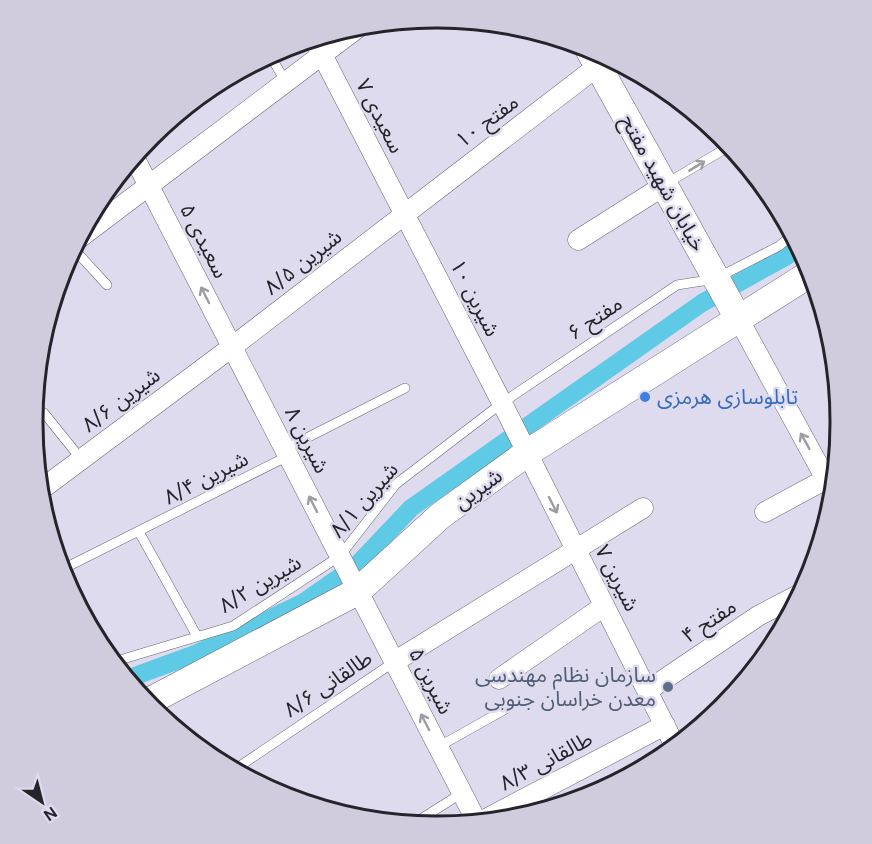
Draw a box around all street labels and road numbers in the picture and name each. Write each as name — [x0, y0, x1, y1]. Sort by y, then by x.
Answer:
street label: سعیدی ۷ — [349, 74, 411, 158]
street label: مفتح ۱۰ — [450, 88, 525, 155]
street label: خیابان شهید مفتح — [613, 109, 712, 257]
street label: سعیدی ۵ — [173, 199, 235, 283]
street label: شیرین ۸/۵ — [258, 223, 348, 301]
street label: شیرین ۱۰ — [444, 255, 506, 341]
street label: مفتح ۶ — [562, 289, 628, 347]
street label: شیرین ۸/۶ — [76, 361, 166, 439]
street label: شیرین ۸ — [278, 402, 336, 478]
street label: شیرین ۸/۴ — [159, 445, 253, 511]
street label: شیرین ۸/۱ — [323, 456, 405, 544]
street label: شیرین — [448, 462, 508, 516]
street label: شیرین ۷ — [588, 540, 646, 616]
street label: شیرین ۸/۲ — [214, 548, 306, 620]
street label: مفتح ۴ — [676, 592, 742, 650]
street label: شیرین ۵ — [402, 643, 460, 719]
street label: طالقانی ۸/۶ — [278, 644, 378, 724]
street label: طالقانی ۸/۳ — [495, 725, 597, 797]

